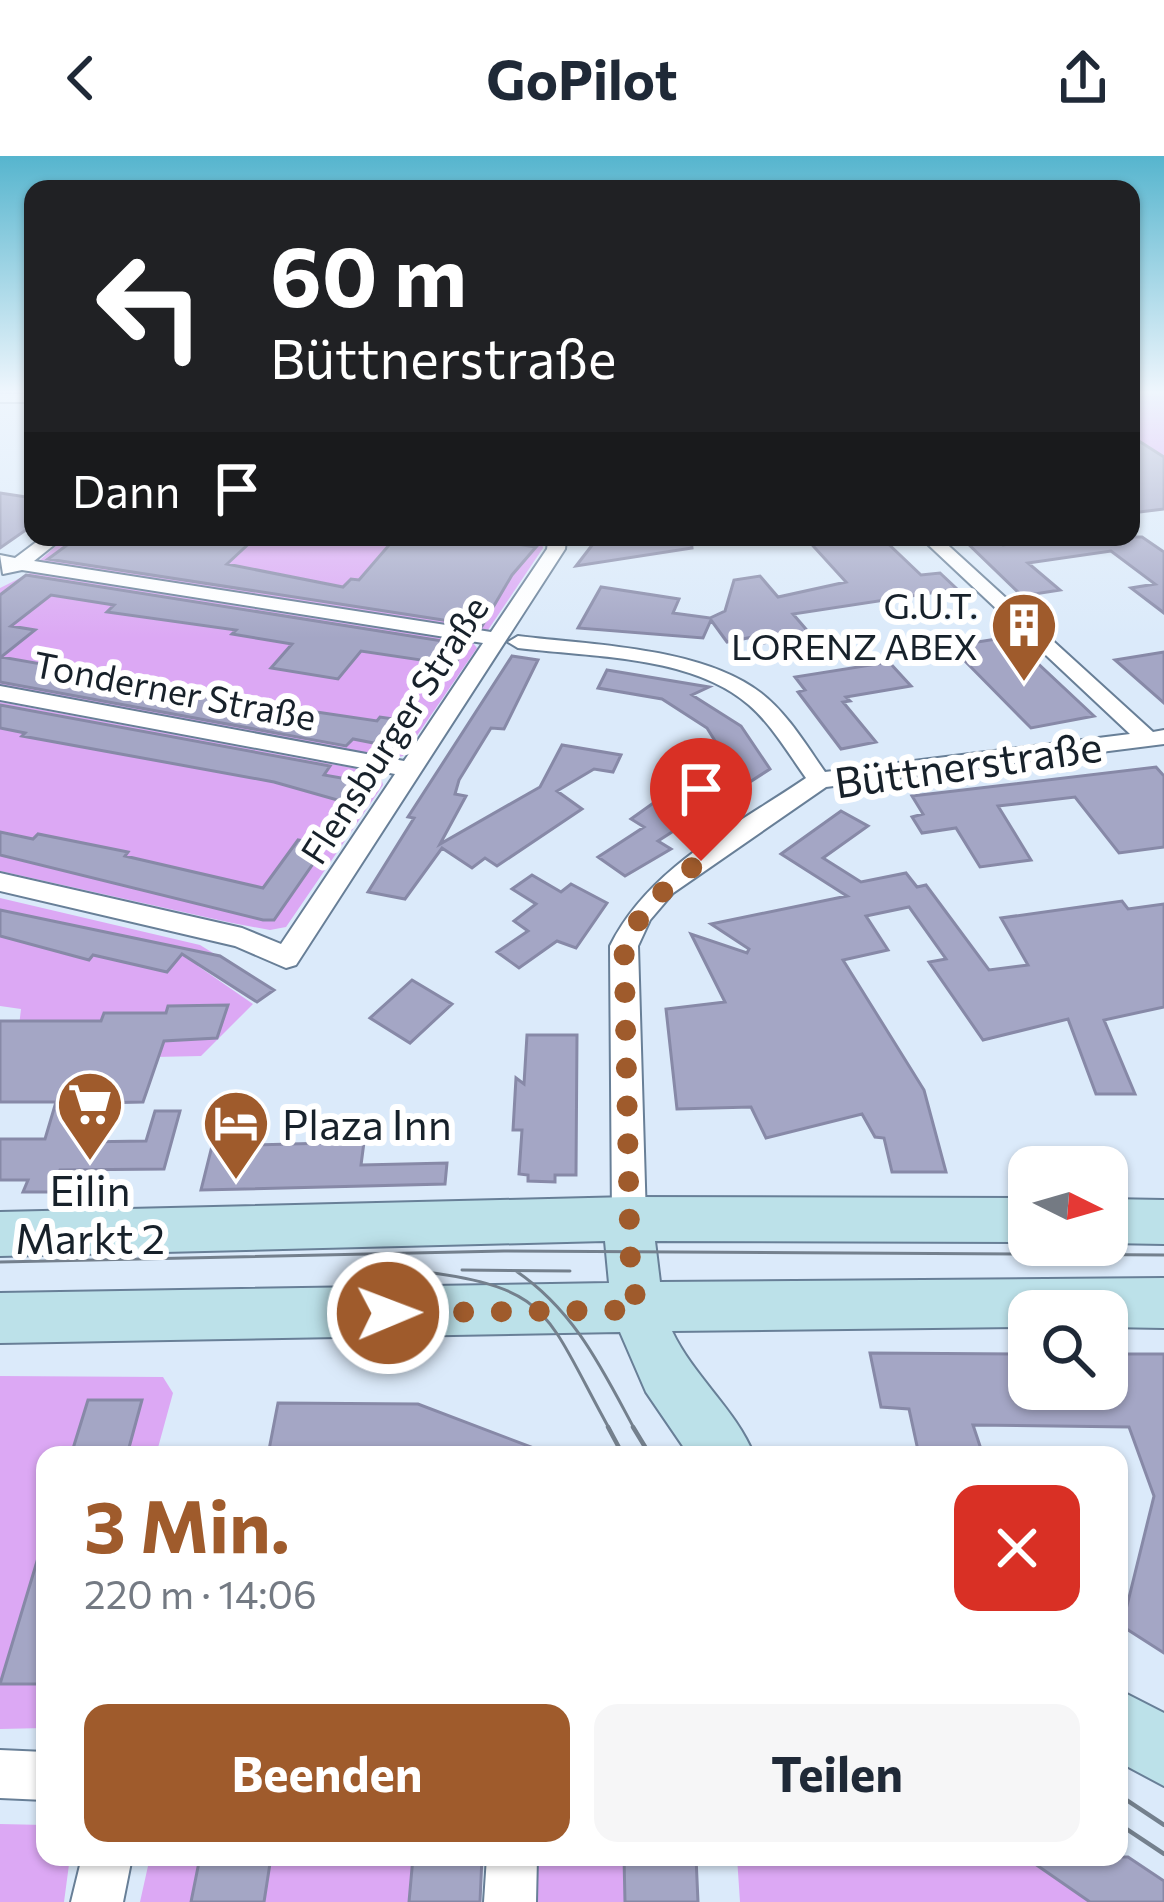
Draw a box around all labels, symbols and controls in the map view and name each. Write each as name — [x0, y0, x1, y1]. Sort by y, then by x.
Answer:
icon: back — [48, 45, 114, 111]
text: GoPilot — [486, 45, 678, 111]
icon: share — [1050, 45, 1116, 111]
text: 60 m — [270, 222, 467, 324]
icon: left — [72, 228, 228, 384]
text: Büttnerstraße — [270, 324, 616, 390]
icon: arrive — [204, 456, 270, 522]
text: Dann — [72, 462, 180, 517]
place label: G.U.T. LORENZ ABEX — [731, 582, 978, 667]
street label: Flensburger Straße — [290, 587, 496, 871]
building icon: G.U.T. LORENZ ABEX — [989, 590, 1059, 684]
street label: Tonderner Straße — [30, 640, 320, 738]
street label: Büttnerstraße — [831, 719, 1105, 807]
pin — [650, 738, 752, 861]
icon: arrive — [668, 756, 734, 822]
supermarket icon: Eilin Markt 2 — [55, 1069, 125, 1163]
hotel icon: Plaza Inn — [201, 1088, 271, 1182]
place label: Plaza Inn — [282, 1097, 452, 1149]
north arrow — [1008, 1146, 1128, 1266]
map controls — [1008, 1146, 1128, 1410]
place label: Eilin Markt 2 — [15, 1163, 165, 1263]
position arrow — [325, 1250, 451, 1376]
button: search — [1008, 1290, 1128, 1410]
text: 3 Min. — [84, 1480, 290, 1568]
button: close — [954, 1485, 1080, 1611]
text: 220 m · 14:06 — [84, 1569, 317, 1617]
button: Beenden — [84, 1704, 570, 1842]
button: Teilen — [594, 1704, 1080, 1842]

